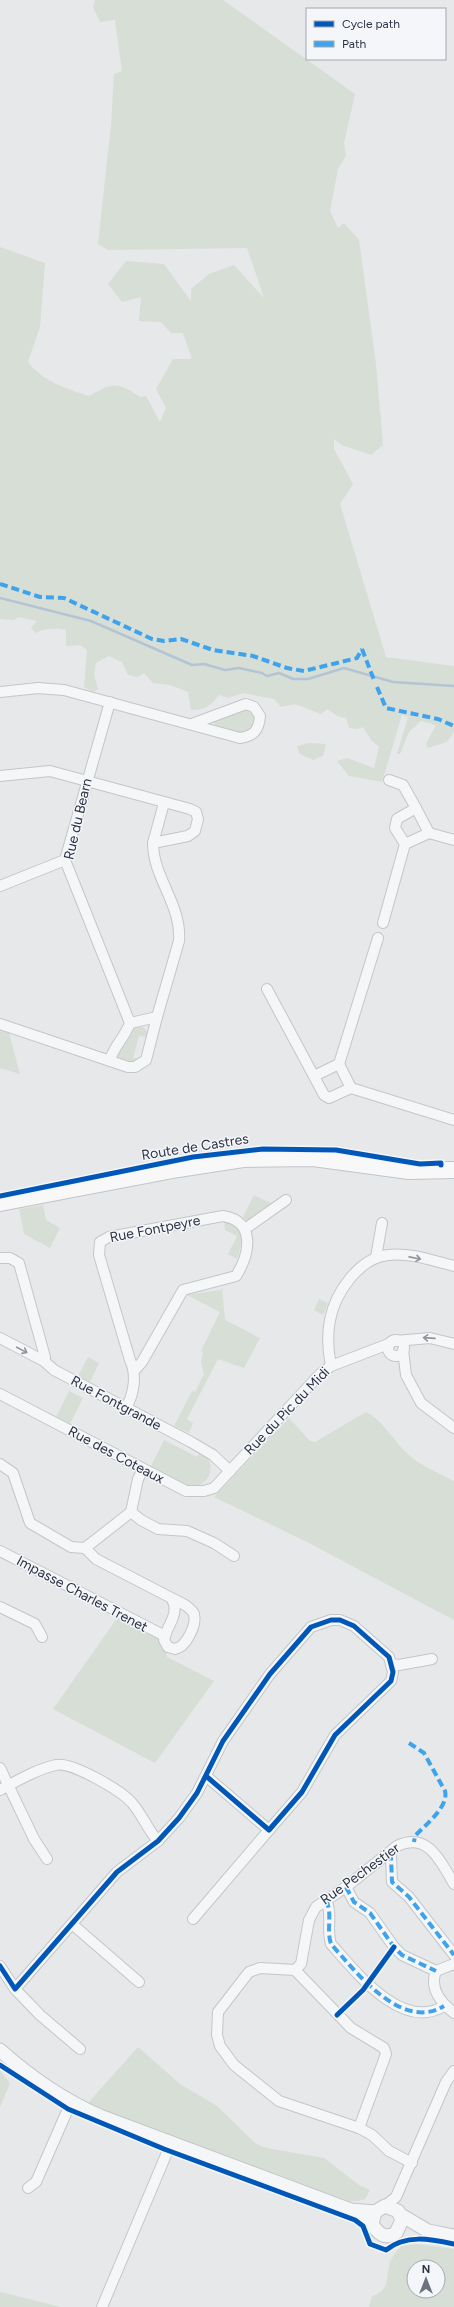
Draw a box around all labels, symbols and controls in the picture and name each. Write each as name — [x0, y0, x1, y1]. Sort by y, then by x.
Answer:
legend — [306, 8, 446, 60]
text: Cycle path — [342, 17, 400, 31]
text: Path — [342, 37, 366, 51]
street label: Rue du Bearn — [60, 776, 96, 861]
street label: Route de Castres — [140, 1130, 250, 1164]
street label: Rue Fontpeyre — [108, 1212, 202, 1246]
one-way arrow — [408, 1254, 421, 1262]
one-way arrow — [422, 1335, 435, 1342]
one-way arrow — [16, 1346, 28, 1354]
street label: Rue du Pic du Midi — [241, 1364, 333, 1458]
street label: Rue Fontgrande — [68, 1372, 165, 1434]
street label: Rue des Coteaux — [65, 1423, 167, 1488]
street label: Impasse Charles Trenet — [14, 1552, 150, 1636]
street label: Rue Pechestier — [317, 1839, 403, 1908]
north arrow — [406, 2259, 446, 2299]
text: N — [422, 2263, 430, 2276]

